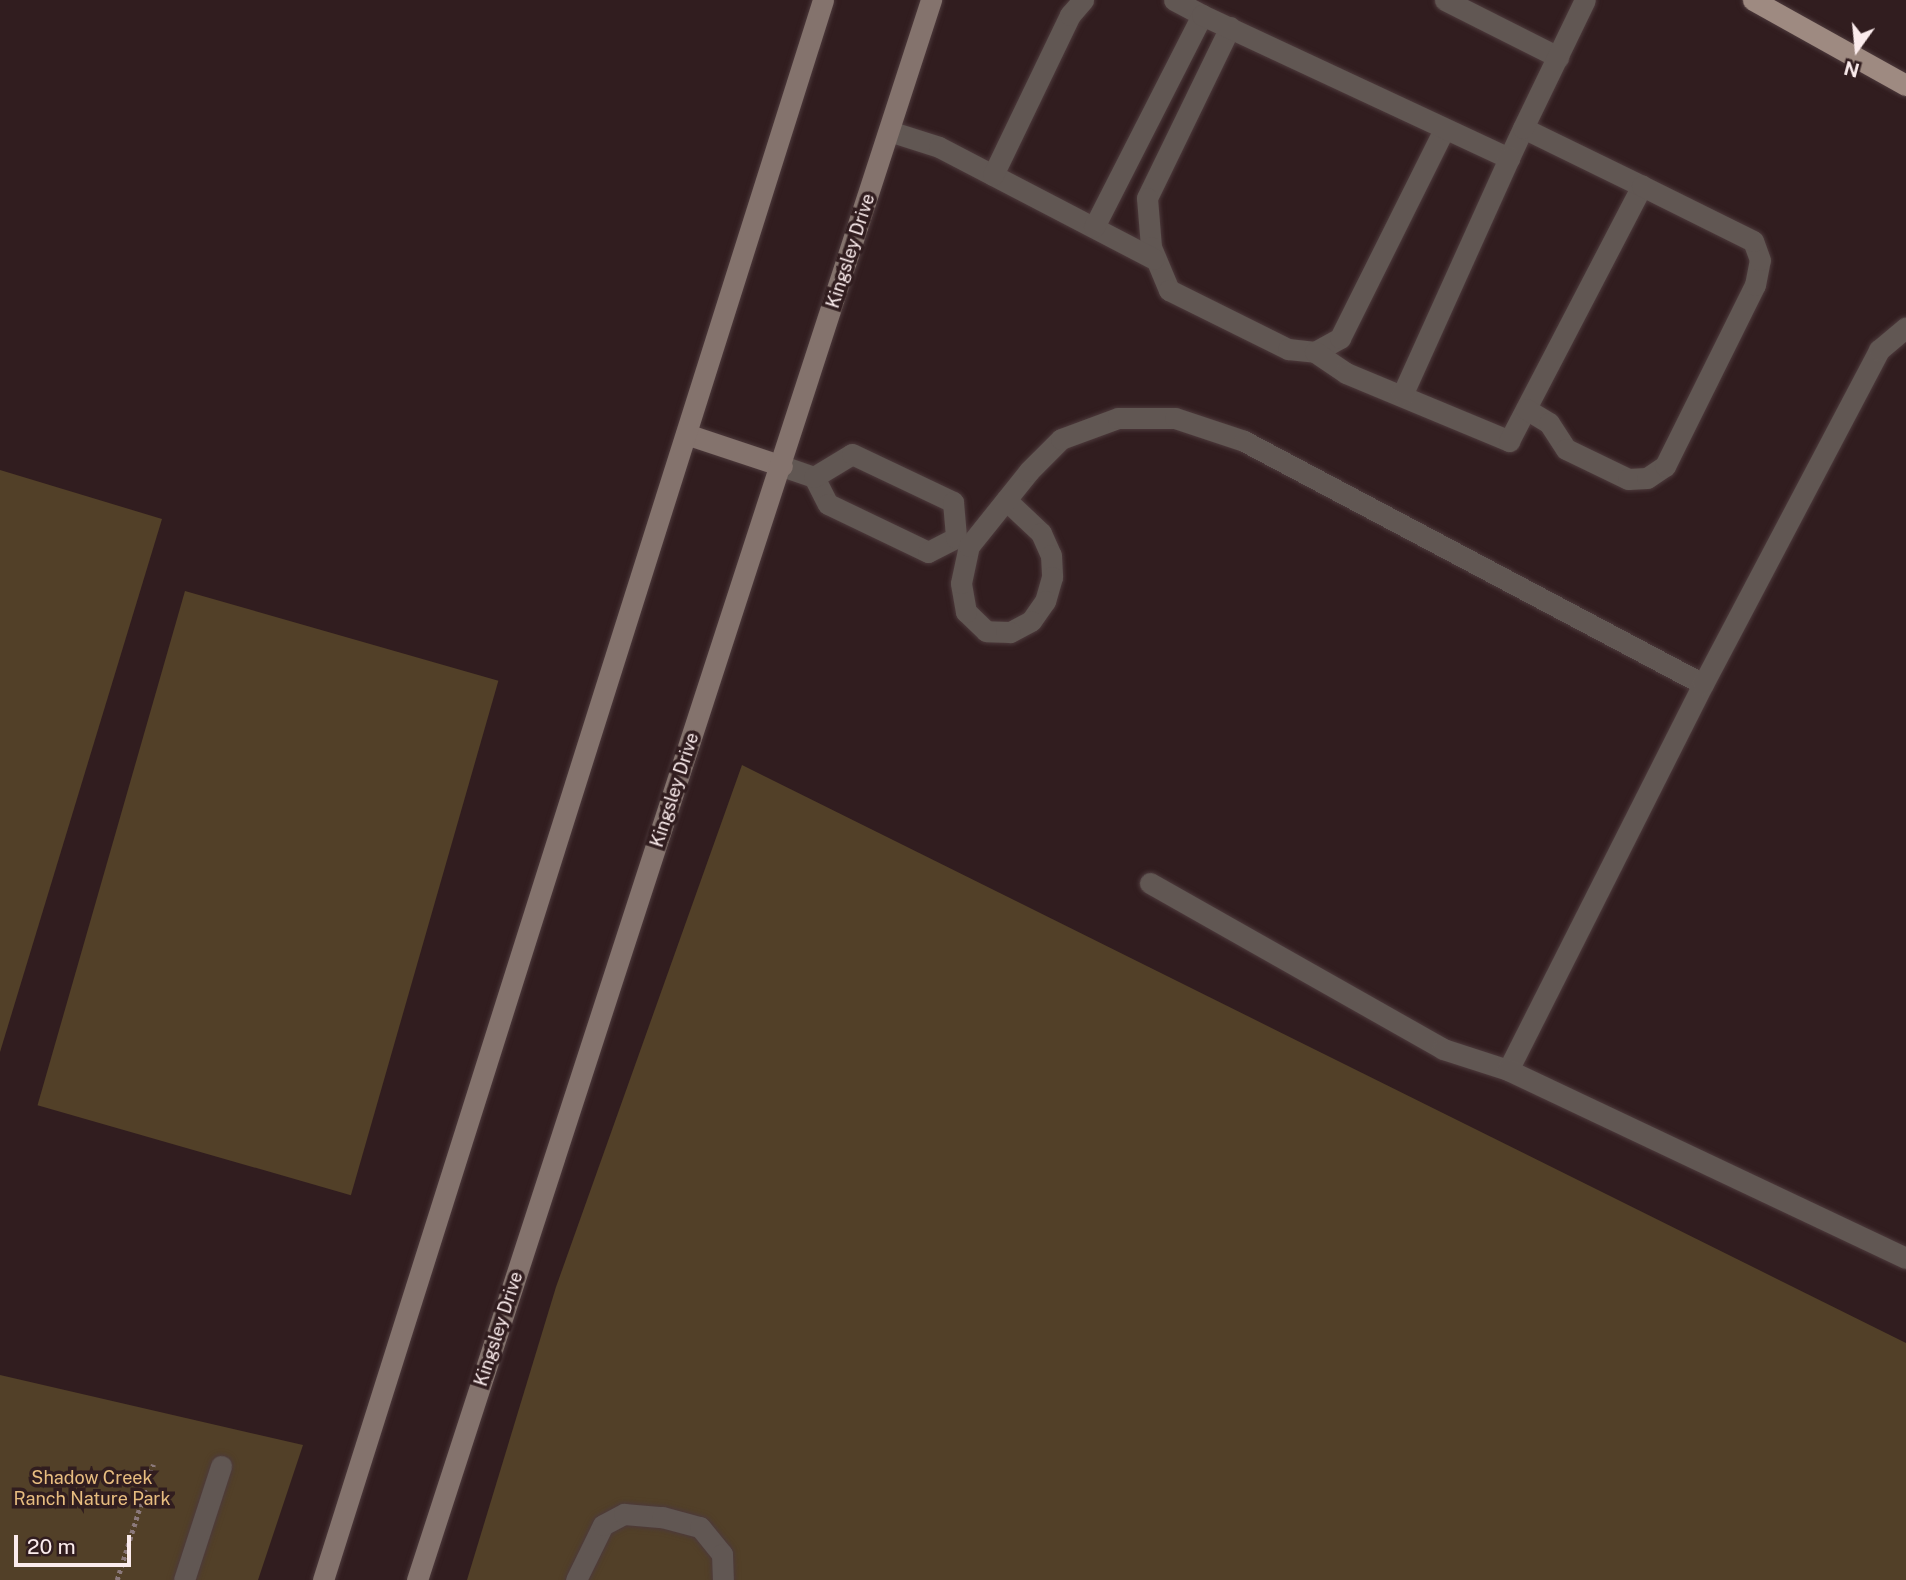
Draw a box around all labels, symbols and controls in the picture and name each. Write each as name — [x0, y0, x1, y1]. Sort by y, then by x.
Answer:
north arrow — [1822, 14, 1892, 84]
text: N — [1842, 57, 1862, 82]
street label: Kingsley Drive — [822, 191, 880, 311]
street label: Kingsley Drive — [646, 730, 704, 850]
street label: Kingsley Drive — [470, 1269, 528, 1389]
park label: Shadow Creek Ranch Nature Park — [13, 1468, 171, 1510]
scale bar — [18, 1520, 135, 1564]
text: 20 m — [27, 1534, 76, 1559]

